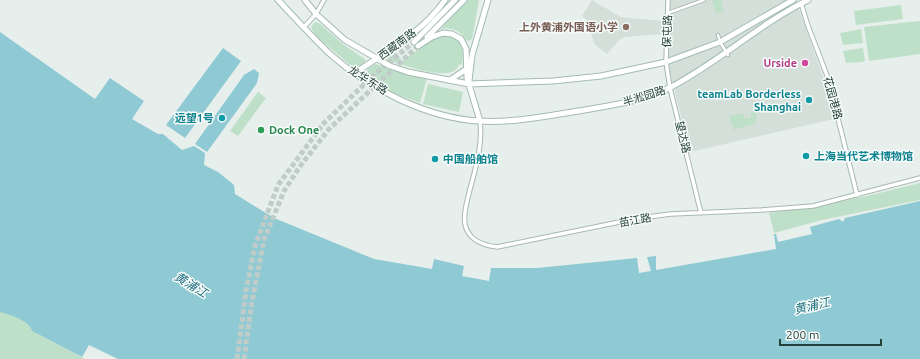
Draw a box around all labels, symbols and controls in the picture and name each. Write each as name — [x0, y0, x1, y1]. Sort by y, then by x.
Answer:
street label: 保屯路 — [660, 14, 674, 48]
place label: 上外黄浦外国语小学 — [519, 21, 618, 33]
marker: 上外黄浦外国语小学 — [621, 22, 631, 32]
street label: 西藏南路 — [376, 26, 418, 62]
place label: Urside — [764, 57, 797, 69]
marker: Urside — [800, 58, 810, 68]
street label: 龙华东路 — [346, 63, 390, 97]
street label: 花园港路 — [822, 75, 844, 121]
street label: 半淞园路 — [621, 84, 667, 108]
place label: teamLab Borderless Shanghai — [697, 88, 801, 113]
marker: teamLab Borderless Shanghai — [804, 95, 814, 105]
place label: 远望1号 — [175, 112, 214, 124]
marker: 远望1号 — [217, 113, 227, 123]
street label: 望达路 — [673, 120, 693, 154]
place label: Dock One — [269, 124, 319, 136]
marker: Dock One — [256, 125, 266, 135]
place label: 上海当代艺术博物馆 — [814, 150, 913, 162]
marker: 上海当代艺术博物馆 — [801, 151, 811, 161]
place label: 中国船舶馆 — [443, 153, 498, 165]
marker: 中国船舶馆 — [430, 154, 440, 164]
street label: 苗江路 — [618, 211, 652, 229]
water label: 黄浦江 — [173, 270, 212, 301]
water label: 黄浦江 — [793, 295, 833, 316]
scale bar — [780, 321, 881, 347]
text: 200 m — [786, 328, 819, 341]

